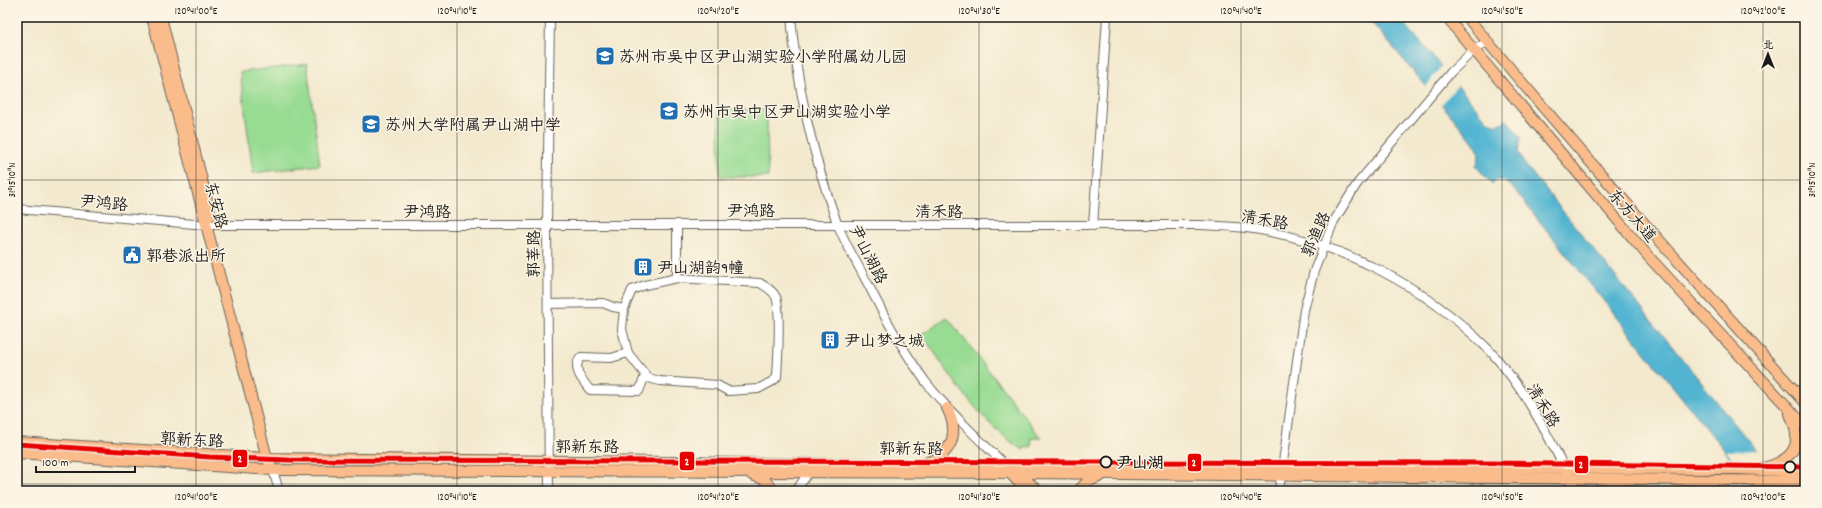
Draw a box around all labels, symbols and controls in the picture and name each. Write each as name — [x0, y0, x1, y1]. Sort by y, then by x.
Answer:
text: 120°41'00"E — [175, 5, 218, 19]
text: 120°41'10"E — [437, 5, 477, 19]
text: 120°41'20"E — [697, 5, 739, 19]
text: 120°41'30"E — [958, 5, 1000, 19]
text: 120°41'40"E — [1220, 5, 1262, 19]
text: 120°41'50"E — [1481, 5, 1523, 19]
text: 120°42'00"E — [1741, 5, 1786, 19]
north arrow — [1748, 34, 1788, 74]
text: 北 — [1763, 38, 1774, 54]
school or university icon: 苏州市吴中区尹山湖实验小学附属幼儿园 — [594, 45, 616, 67]
place label: 苏州市吴中区尹山湖实验小学附属幼儿园 — [619, 47, 907, 70]
school or university icon: 苏州市吴中区尹山湖实验小学 — [658, 100, 680, 122]
place label: 苏州市吴中区尹山湖实验小学 — [683, 102, 891, 125]
school or university icon: 苏州大学附属尹山湖中学 — [360, 113, 382, 135]
place label: 苏州大学附属尹山湖中学 — [385, 115, 561, 138]
text: 31°15'10"N — [6, 163, 20, 197]
text: 31°15'10"N — [1806, 163, 1820, 197]
street label: 东安路 — [197, 179, 232, 232]
street label: 东方大道 — [1601, 185, 1661, 248]
street label: 尹鸿路 — [79, 191, 129, 218]
street label: 尹鸿路 — [727, 201, 775, 224]
street label: 尹鸿路 — [403, 202, 451, 225]
street label: 清禾路 — [915, 202, 963, 225]
street label: 清禾路 — [1239, 206, 1290, 237]
street label: 郭渔路 — [1297, 208, 1338, 262]
street label: 尹山湖路 — [842, 221, 892, 289]
street label: 郭莘路 — [524, 230, 547, 278]
public building icon: 郭巷派出所 — [121, 244, 143, 266]
place label: 郭巷派出所 — [146, 246, 226, 269]
building icon: 尹山湖韵9幢 — [632, 256, 654, 278]
place label: 尹山湖韵9幢 — [657, 258, 744, 281]
building icon: 尹山梦之城 — [819, 329, 841, 351]
place label: 尹山梦之城 — [844, 331, 924, 354]
street label: 清禾路 — [1520, 380, 1564, 433]
street label: 郭新东路 — [159, 428, 224, 455]
street label: 郭新东路 — [555, 437, 619, 460]
street label: 郭新东路 — [879, 439, 943, 462]
scale bar — [36, 448, 135, 474]
line badge: 2 — [232, 449, 248, 468]
line badge: 2 — [679, 451, 695, 471]
text: 2 — [238, 452, 243, 468]
place label: 尹山湖 — [1116, 453, 1164, 476]
line badge: 2 — [1187, 453, 1202, 472]
text: 100 m — [42, 455, 69, 472]
text: 2 — [685, 455, 690, 471]
marker: 尹山湖 — [1099, 455, 1113, 469]
line badge: 2 — [1574, 455, 1589, 474]
text: 2 — [1192, 456, 1197, 472]
text: 2 — [1579, 458, 1584, 474]
unlabelled marker — [1783, 460, 1797, 474]
text: 120°41'00"E — [175, 491, 218, 505]
text: 120°41'10"E — [437, 491, 477, 505]
text: 120°41'20"E — [697, 491, 739, 505]
text: 120°41'30"E — [958, 491, 1000, 505]
text: 120°41'40"E — [1220, 491, 1262, 505]
text: 120°41'50"E — [1481, 491, 1523, 505]
text: 120°42'00"E — [1741, 491, 1786, 505]

